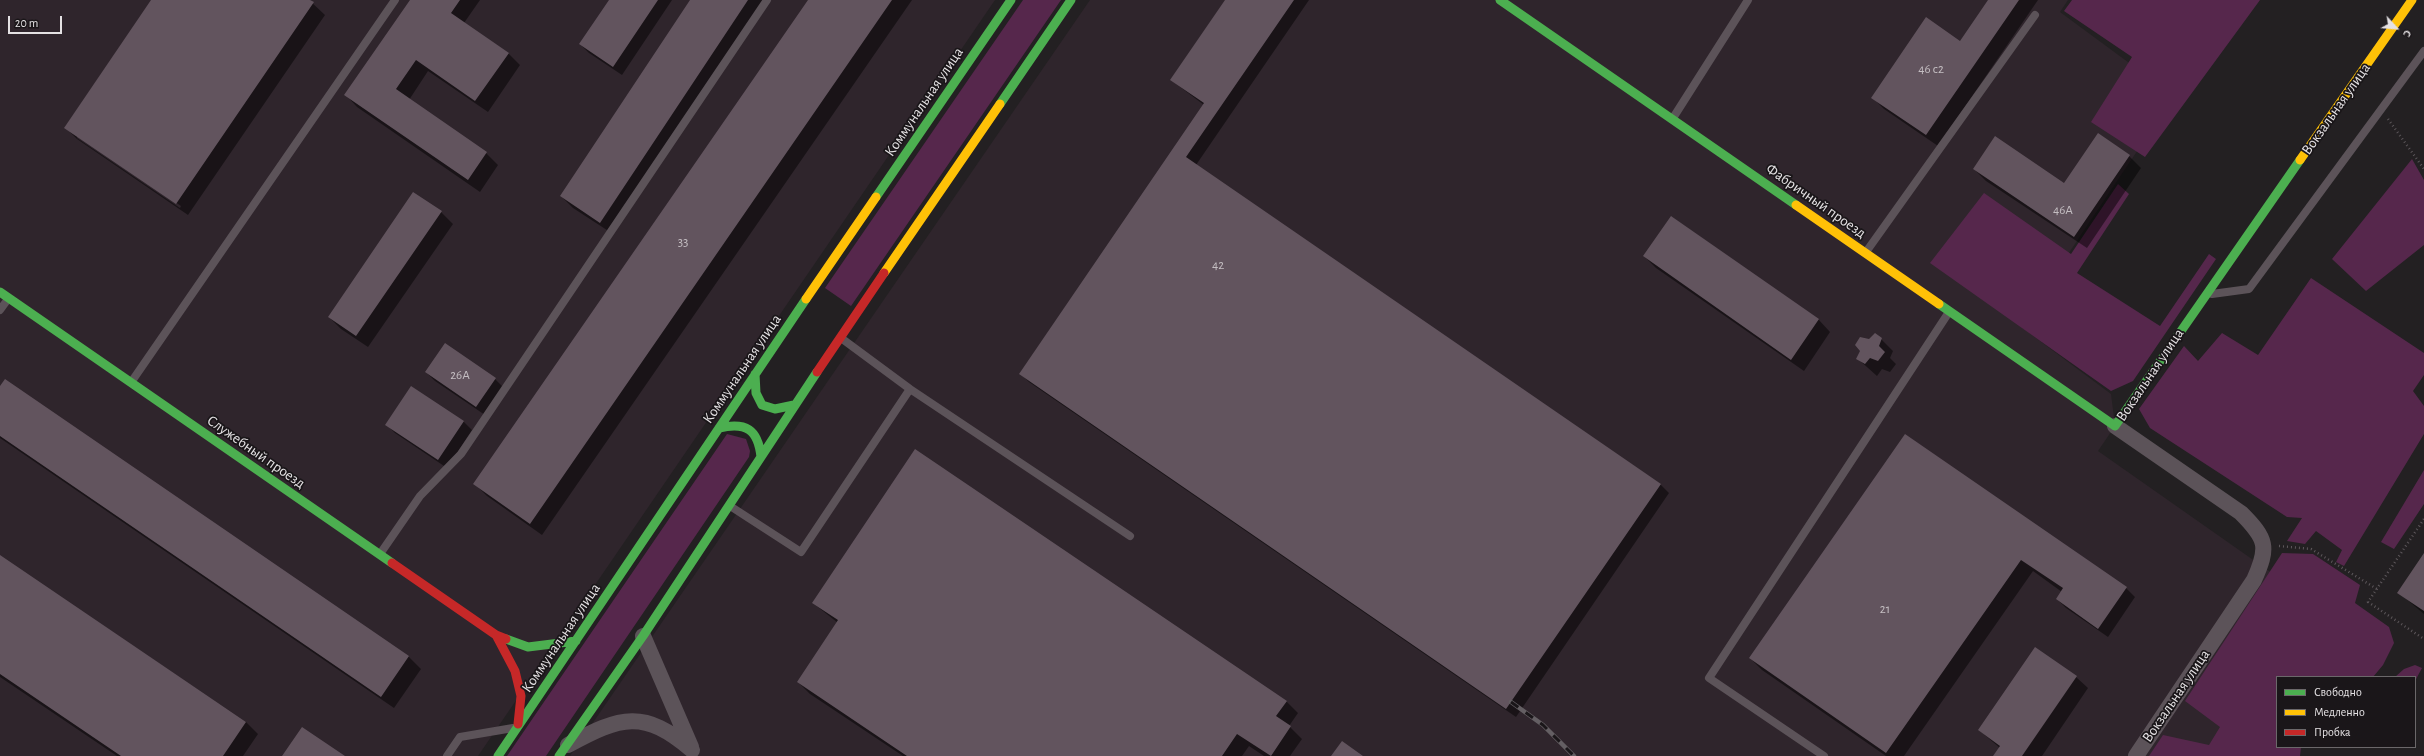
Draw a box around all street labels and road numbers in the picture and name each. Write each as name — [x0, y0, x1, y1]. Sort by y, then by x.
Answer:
street label: Коммунальная улица — [881, 44, 967, 160]
street label: Вокзальная улица — [2298, 60, 2374, 158]
street label: Фабричный проезд — [1762, 160, 1870, 242]
street label: Коммунальная улица — [699, 311, 785, 427]
street label: Вокзальная улица — [2112, 325, 2188, 425]
street label: Служебный проезд — [203, 411, 309, 493]
street label: Коммунальная улица — [518, 580, 604, 696]
street label: Вокзальная улица — [2138, 646, 2214, 746]

